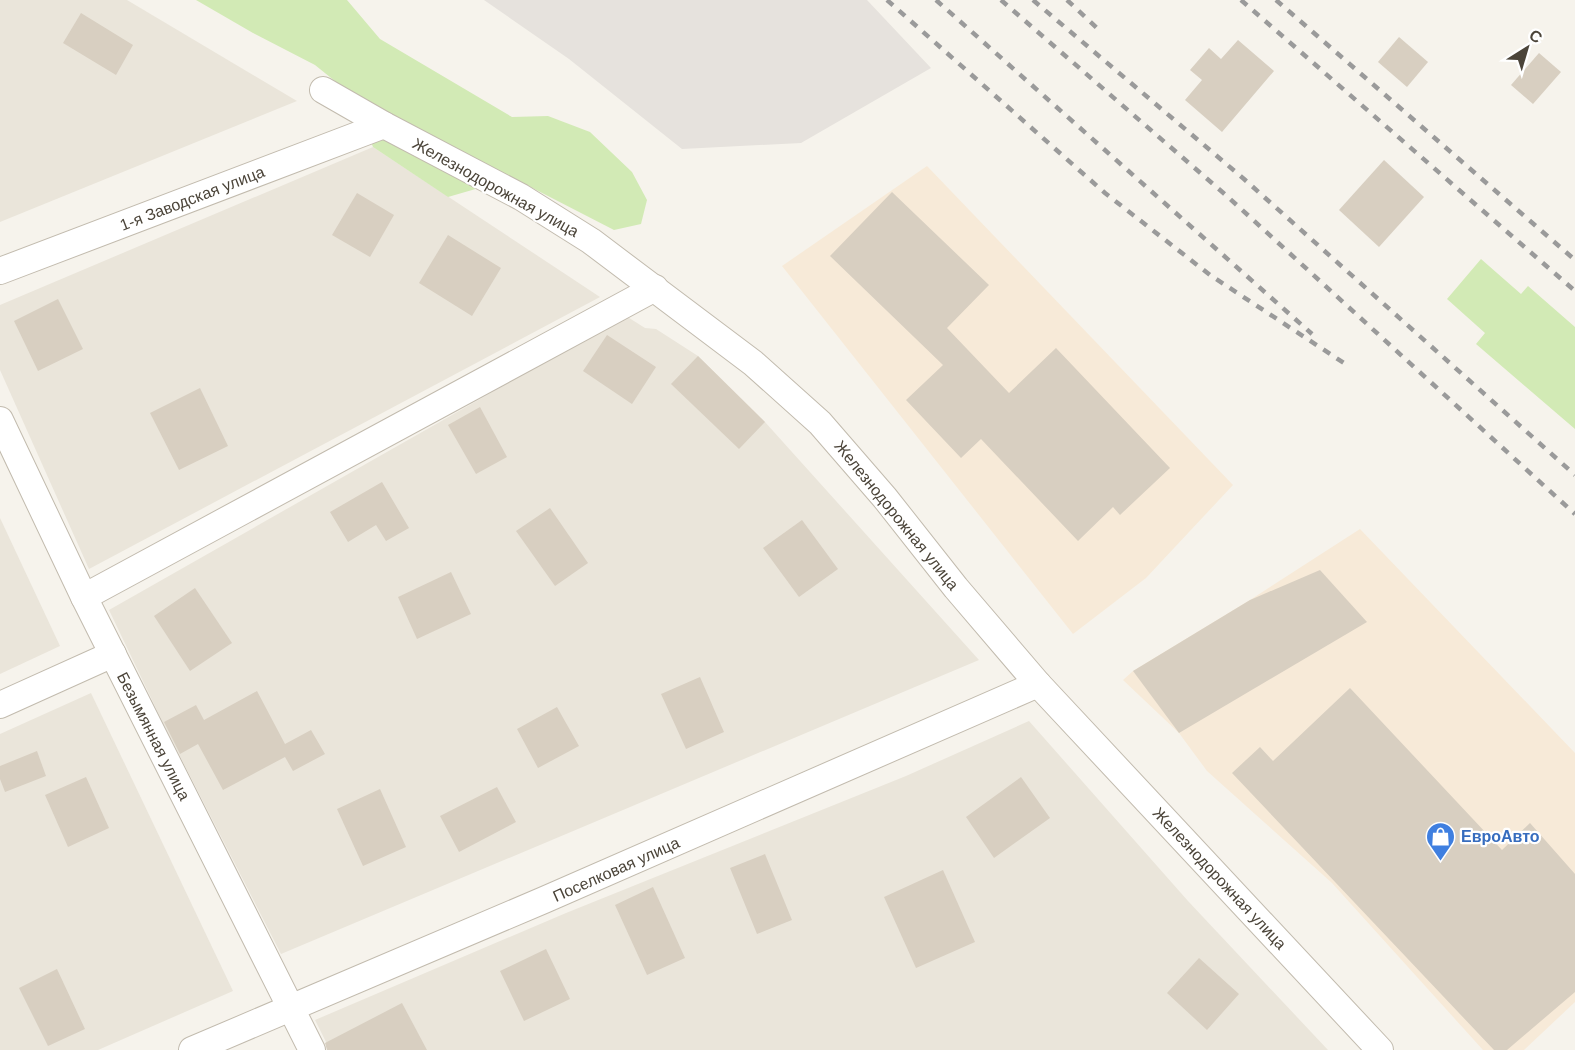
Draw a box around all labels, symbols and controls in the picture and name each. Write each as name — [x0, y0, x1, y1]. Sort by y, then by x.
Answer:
north arrow — [1497, 18, 1557, 78]
text: С — [1526, 26, 1546, 47]
street label: Железнодорожная улица — [410, 135, 582, 240]
street label: 1-я Заводская улица — [118, 163, 267, 234]
street label: Железнодорожная улица — [831, 437, 962, 593]
street label: Безымянная улица — [114, 669, 193, 803]
street label: Железнодорожная улица — [1150, 804, 1290, 953]
shop icon: ЕвроАвто — [1424, 820, 1456, 862]
place label: ЕвроАвто — [1461, 828, 1540, 845]
street label: Поселковая улица — [550, 834, 682, 905]

